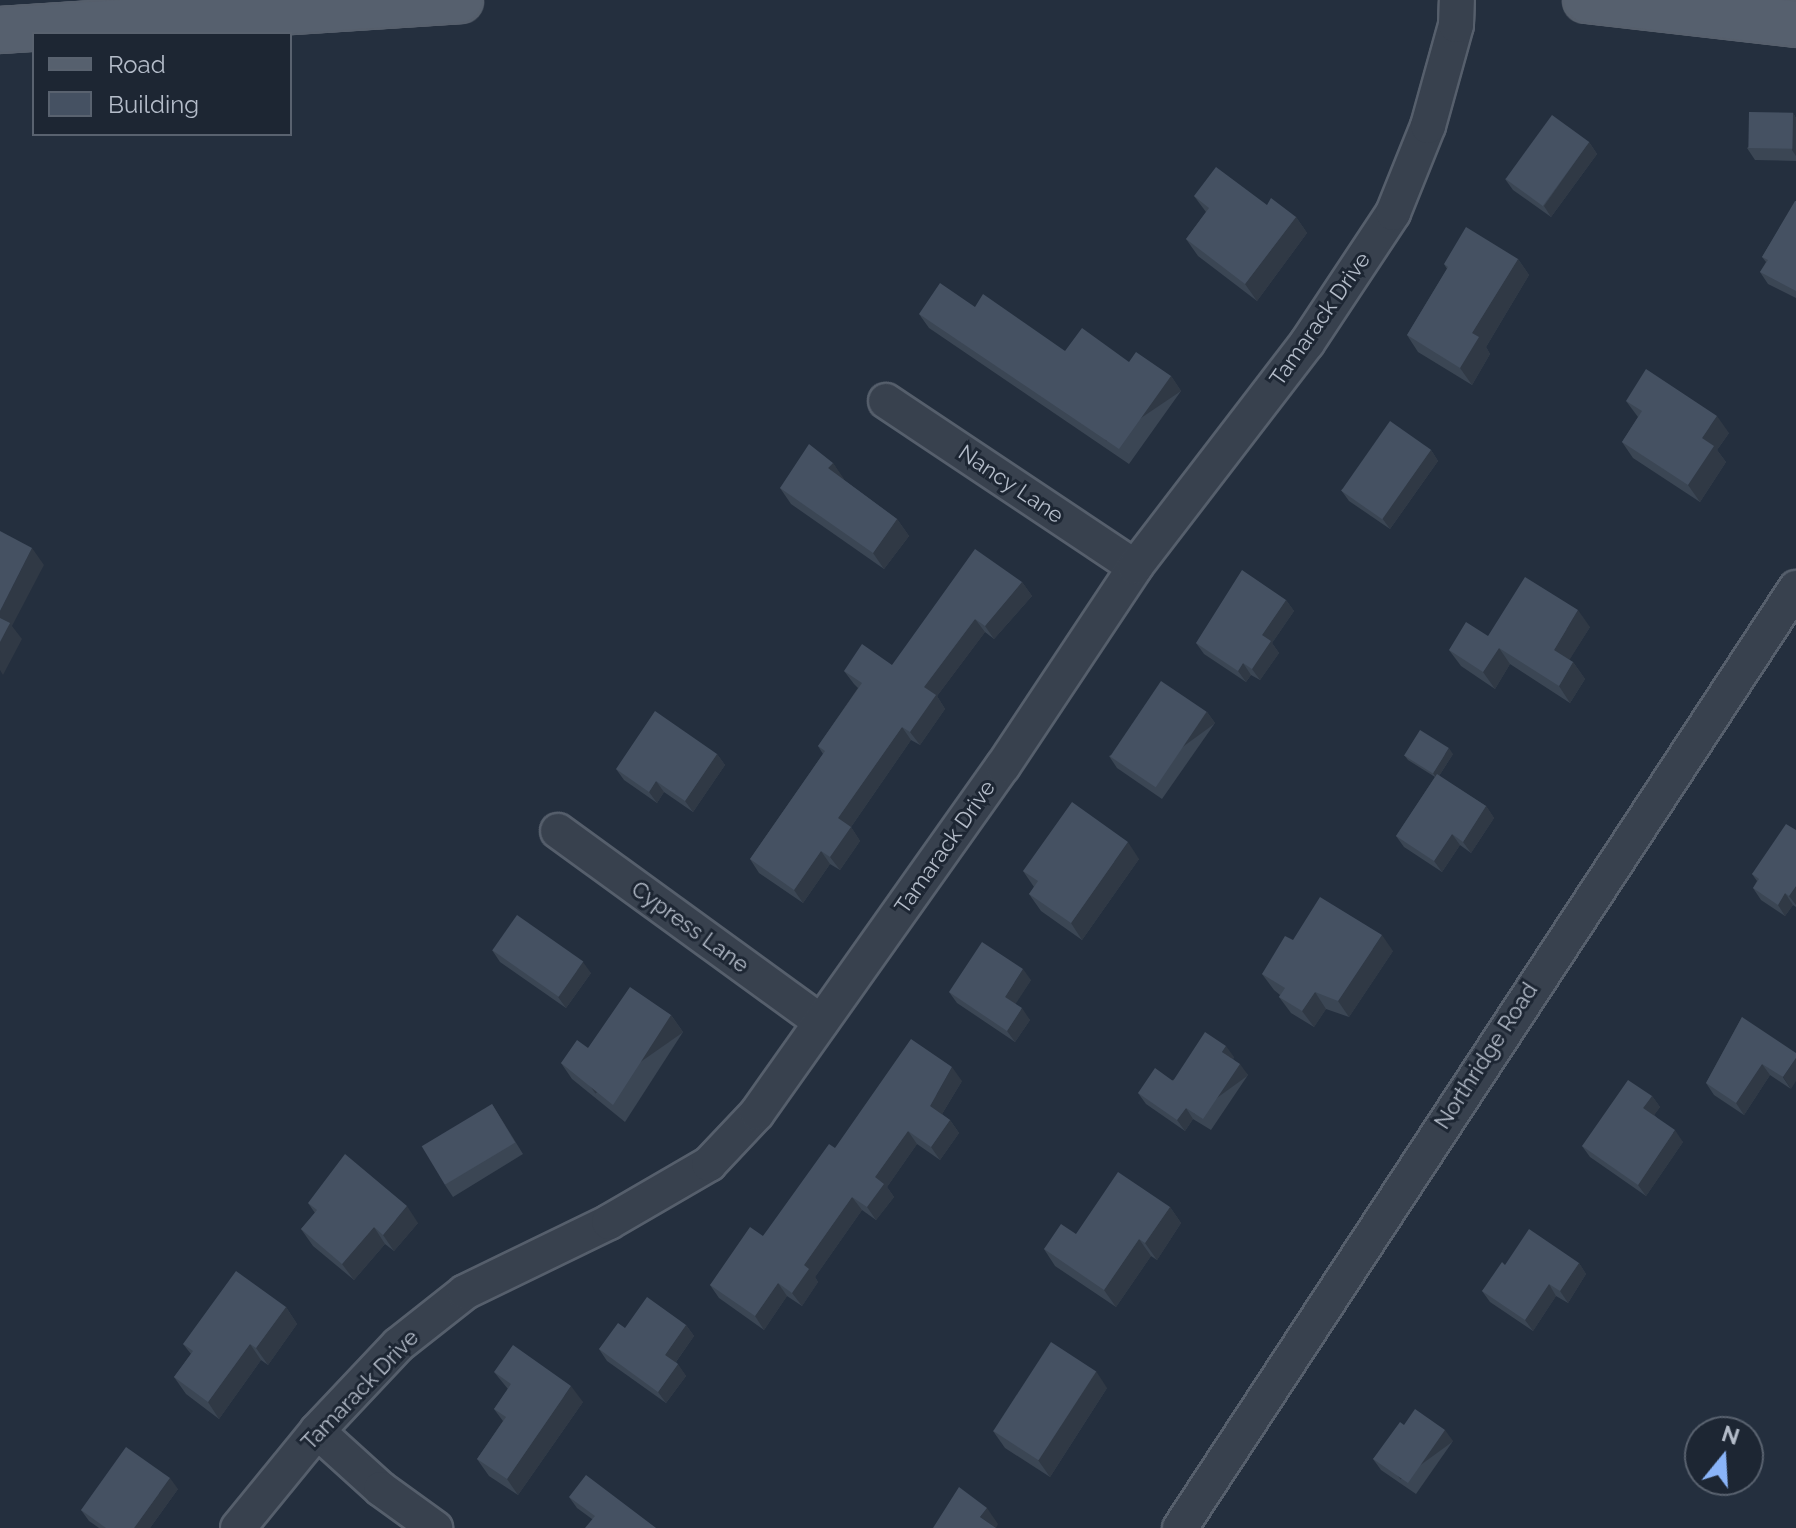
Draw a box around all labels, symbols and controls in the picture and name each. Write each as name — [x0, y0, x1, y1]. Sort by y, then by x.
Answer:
legend — [32, 32, 292, 136]
text: Road — [108, 50, 166, 79]
text: Building — [108, 90, 199, 119]
street label: Tamarack Drive — [1264, 247, 1376, 391]
street label: Nancy Lane — [953, 439, 1069, 529]
street label: Tamarack Drive — [889, 775, 1001, 919]
street label: Cypress Lane — [626, 876, 754, 978]
street label: Northridge Road — [1429, 978, 1543, 1134]
street label: Tamarack Drive — [296, 1324, 424, 1456]
north arrow — [1684, 1416, 1764, 1496]
text: N — [1719, 1420, 1743, 1450]

